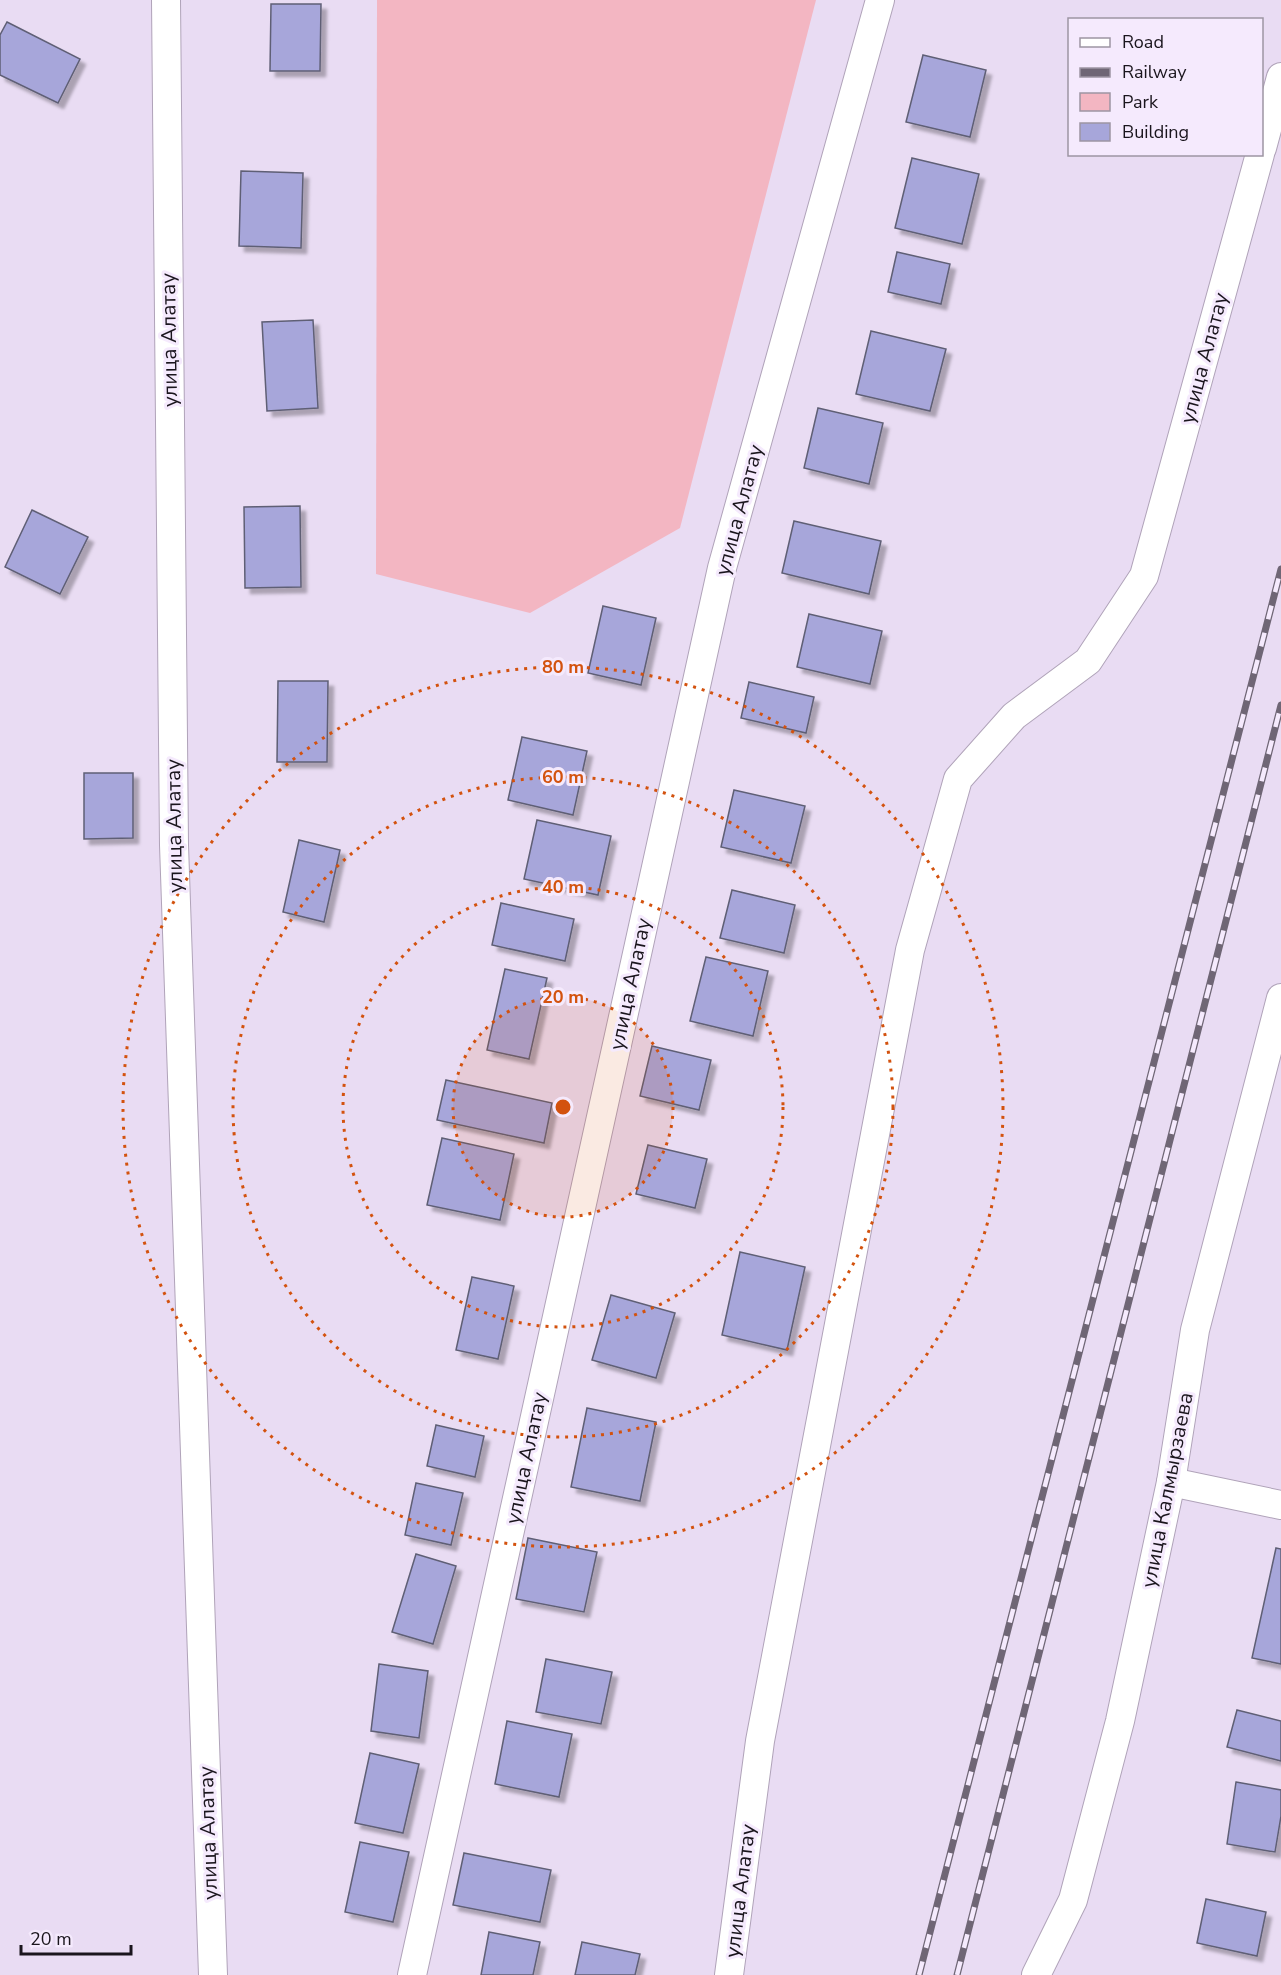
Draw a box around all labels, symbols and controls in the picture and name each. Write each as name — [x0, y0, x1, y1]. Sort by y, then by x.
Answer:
legend — [1068, 18, 1263, 156]
text: Road — [1122, 30, 1164, 54]
text: Railway — [1122, 60, 1187, 84]
text: Park — [1122, 90, 1159, 114]
text: Building — [1122, 120, 1189, 144]
street label: улица Алатау — [154, 273, 184, 407]
street label: улица Алатау — [1173, 290, 1235, 426]
street label: улица Алатау — [708, 442, 770, 578]
text: 80 m — [542, 655, 584, 679]
street label: улица Алатау — [159, 759, 189, 893]
text: 60 m — [542, 765, 584, 789]
text: 40 m — [542, 875, 584, 899]
street label: улица Алатау — [602, 915, 658, 1053]
text: 20 m — [542, 985, 584, 1009]
centre of rings — [553, 1097, 573, 1117]
street label: улица Алатау — [498, 1389, 554, 1527]
street label: улица Калмырзаева — [1134, 1390, 1200, 1590]
street label: улица Алатау — [192, 1765, 224, 1901]
street label: улица Алатау — [718, 1823, 762, 1959]
scale bar — [21, 1918, 130, 1956]
text: 20 m — [30, 1927, 72, 1951]

